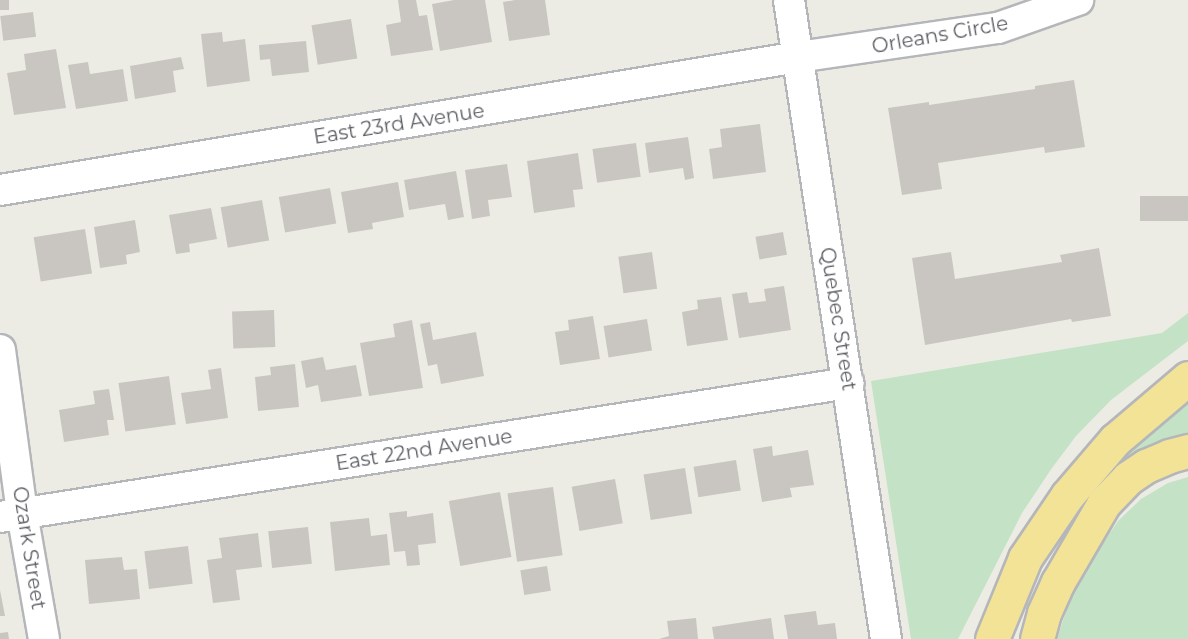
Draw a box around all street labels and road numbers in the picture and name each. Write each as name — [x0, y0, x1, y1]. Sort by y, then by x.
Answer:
street label: Orleans Circle — [870, 11, 1010, 59]
street label: East 23rd Avenue — [312, 99, 486, 149]
street label: Quebec Street — [815, 246, 861, 392]
street label: East 22nd Avenue — [334, 424, 514, 476]
street label: Ozark Street — [7, 485, 51, 611]

